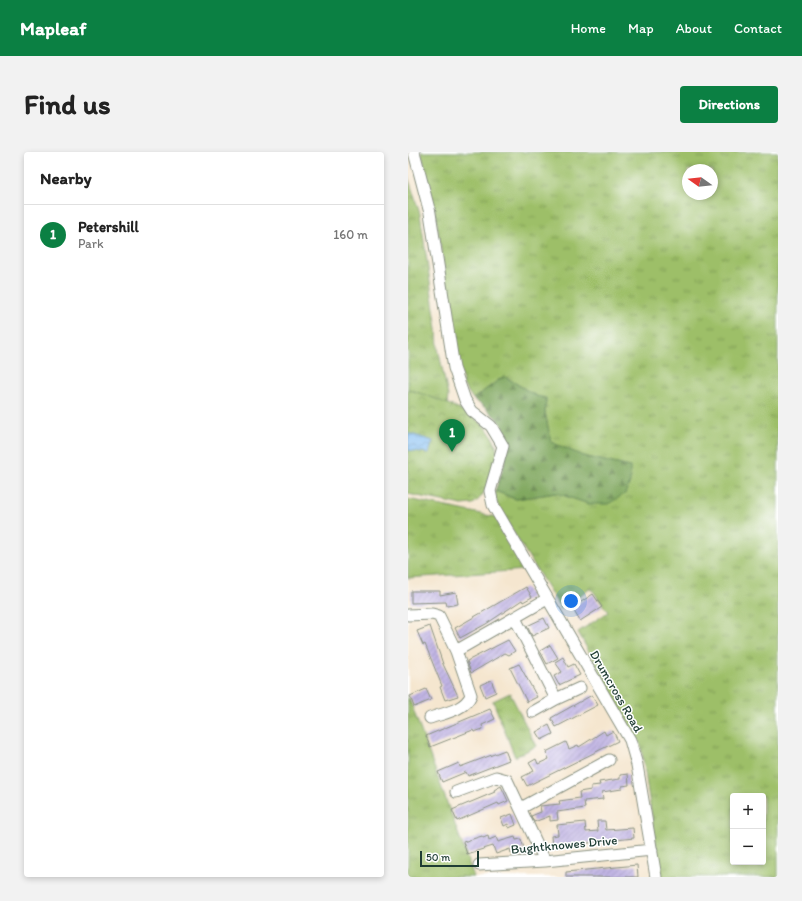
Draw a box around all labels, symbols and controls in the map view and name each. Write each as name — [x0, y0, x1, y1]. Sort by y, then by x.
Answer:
text: Mapleaf — [20, 17, 86, 40]
text: Home — [571, 20, 606, 37]
text: Map — [628, 20, 654, 37]
text: About — [676, 20, 712, 37]
text: Contact — [734, 20, 782, 37]
button: Directions — [680, 86, 778, 123]
text: Find us — [24, 87, 111, 121]
north arrow — [682, 164, 718, 200]
text: Nearby — [40, 168, 92, 188]
text: Petershill — [78, 218, 139, 236]
text: 1 — [50, 227, 56, 242]
text: 160 m — [333, 227, 368, 242]
text: Park — [78, 236, 104, 251]
pin: 1 — [439, 419, 465, 452]
your location — [561, 591, 581, 611]
street label: Drumcross Road — [587, 648, 646, 735]
map controls — [730, 793, 766, 865]
button: + — [730, 793, 766, 829]
button: − — [730, 829, 766, 865]
street label: Bughtknowes Drive — [510, 832, 618, 857]
scale bar — [420, 849, 479, 868]
text: 50 m — [426, 851, 450, 864]

